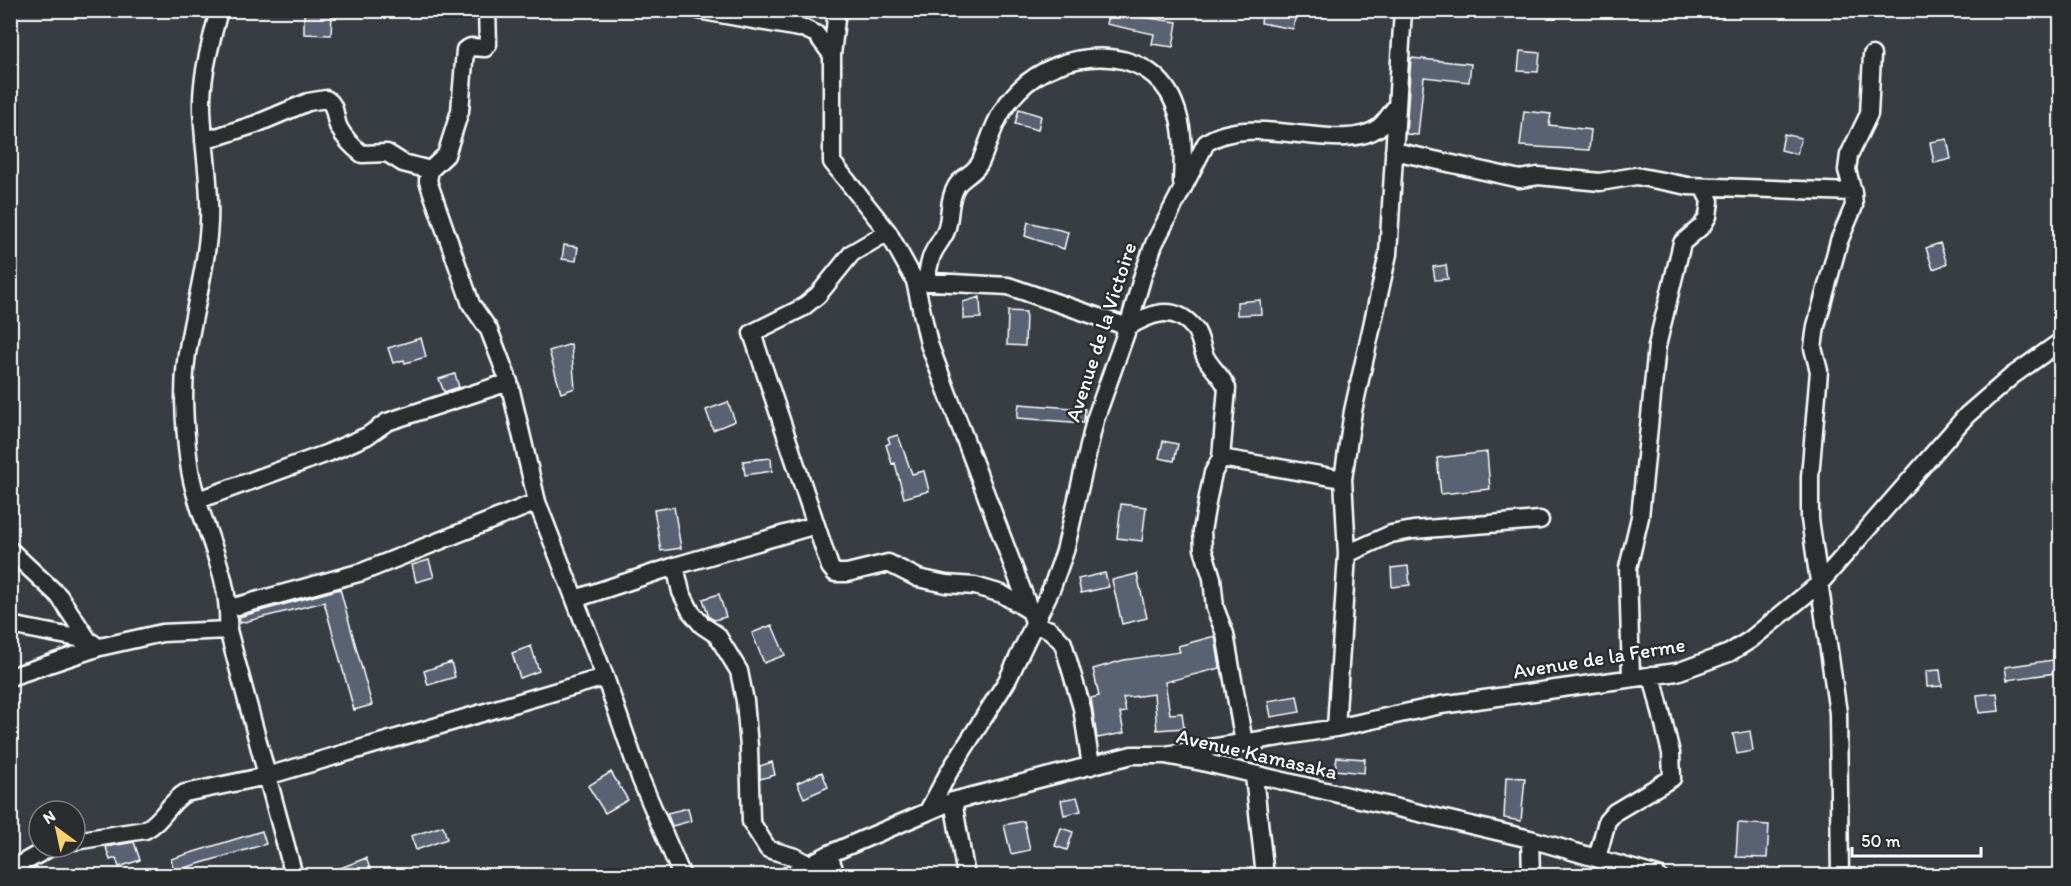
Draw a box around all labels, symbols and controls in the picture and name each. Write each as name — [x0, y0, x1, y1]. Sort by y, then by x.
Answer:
street label: Avenue de la Victoire — [1060, 239, 1141, 425]
street label: Avenue de la Ferme — [1511, 632, 1687, 683]
street label: Avenue Kamasaka — [1174, 723, 1340, 784]
north arrow — [27, 799, 87, 859]
text: N — [39, 806, 59, 828]
scale bar — [1852, 820, 1981, 858]
text: 50 m — [1861, 830, 1901, 852]

